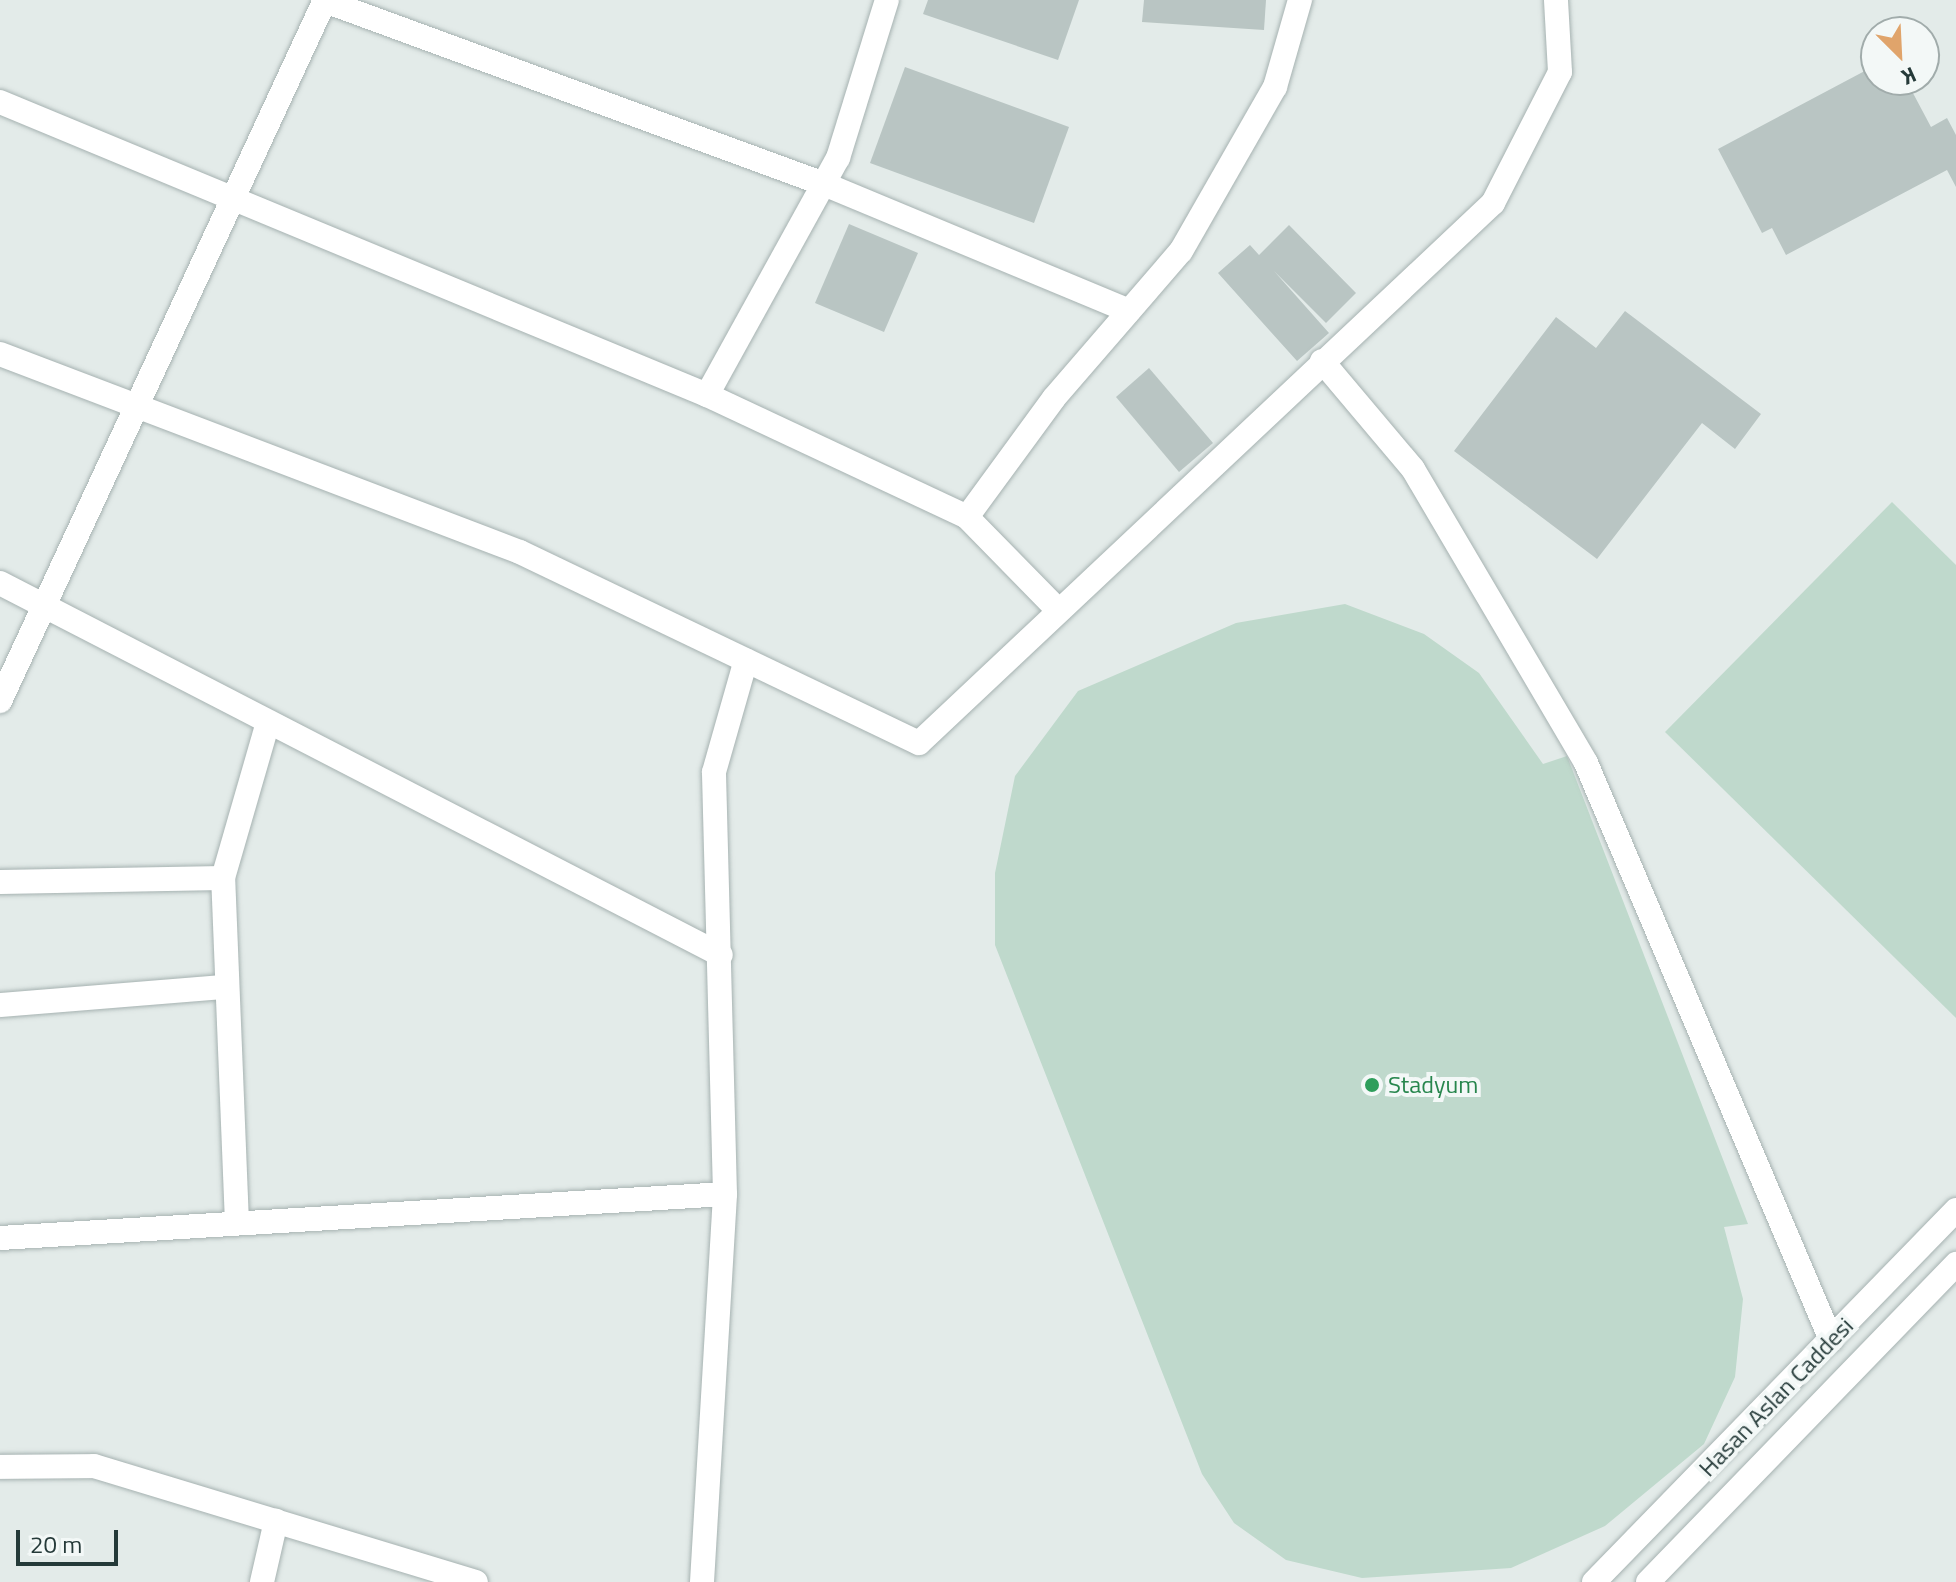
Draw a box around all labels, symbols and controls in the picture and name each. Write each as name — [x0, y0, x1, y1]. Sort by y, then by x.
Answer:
north arrow — [1860, 16, 1940, 96]
text: K — [1896, 58, 1922, 94]
place label: Stadyum — [1388, 1071, 1478, 1099]
marker: Stadyum — [1363, 1076, 1381, 1094]
street label: Hasan Aslan Caddesi — [1693, 1312, 1859, 1482]
scale bar — [20, 1514, 122, 1564]
text: 20 m — [30, 1526, 82, 1562]

